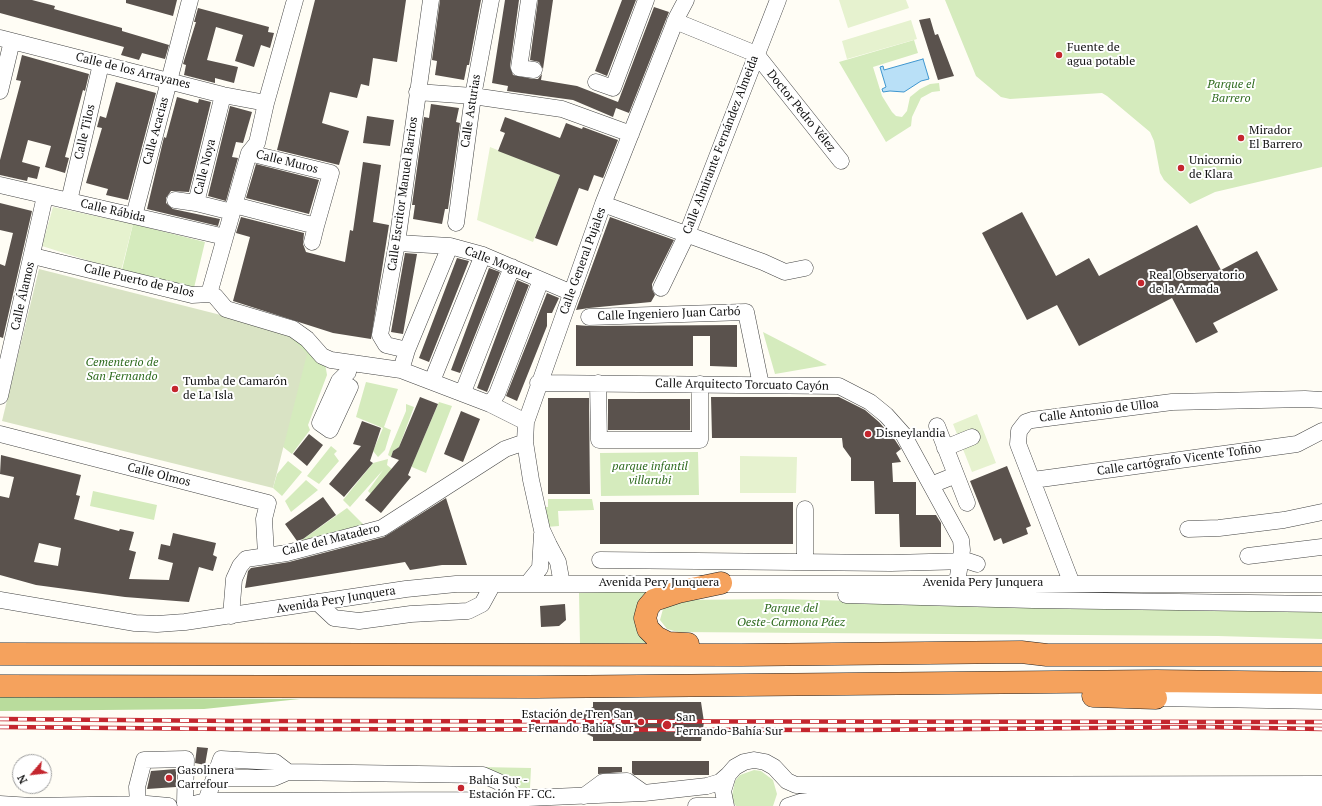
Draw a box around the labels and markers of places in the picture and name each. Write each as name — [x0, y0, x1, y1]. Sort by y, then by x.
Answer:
place label: Fuente de agua potable — [1067, 41, 1135, 69]
marker: Fuente de agua potable — [1054, 50, 1064, 60]
place label: Mirador El Barrero — [1249, 124, 1302, 152]
marker: Mirador El Barrero — [1236, 133, 1246, 143]
place label: Unicornio de Klara — [1189, 154, 1242, 182]
marker: Unicornio de Klara — [1176, 163, 1186, 173]
place label: Real Observatorio de la Armada — [1149, 269, 1245, 297]
marker: Real Observatorio de la Armada — [1136, 278, 1146, 288]
place label: Tumba de Camarón de La Isla — [183, 375, 287, 403]
marker: Tumba de Camarón de La Isla — [170, 384, 180, 394]
place label: Disneylandia — [876, 427, 945, 441]
marker: Disneylandia — [863, 429, 873, 439]
place label: Estación de Tren San Fernando Bahía Sur — [521, 708, 633, 736]
place label: San Fernando-Bahía Sur — [676, 711, 783, 739]
marker: Estación de Tren San Fernando Bahía Sur — [636, 717, 646, 727]
marker: San Fernando-Bahía Sur — [661, 719, 673, 731]
place label: Gasolinera Carrefour — [177, 764, 234, 792]
marker: Gasolinera Carrefour — [164, 773, 174, 783]
place label: Bahía Sur - Estación FF. CC. — [469, 774, 555, 802]
marker: Bahía Sur - Estación FF. CC. — [456, 783, 466, 793]

